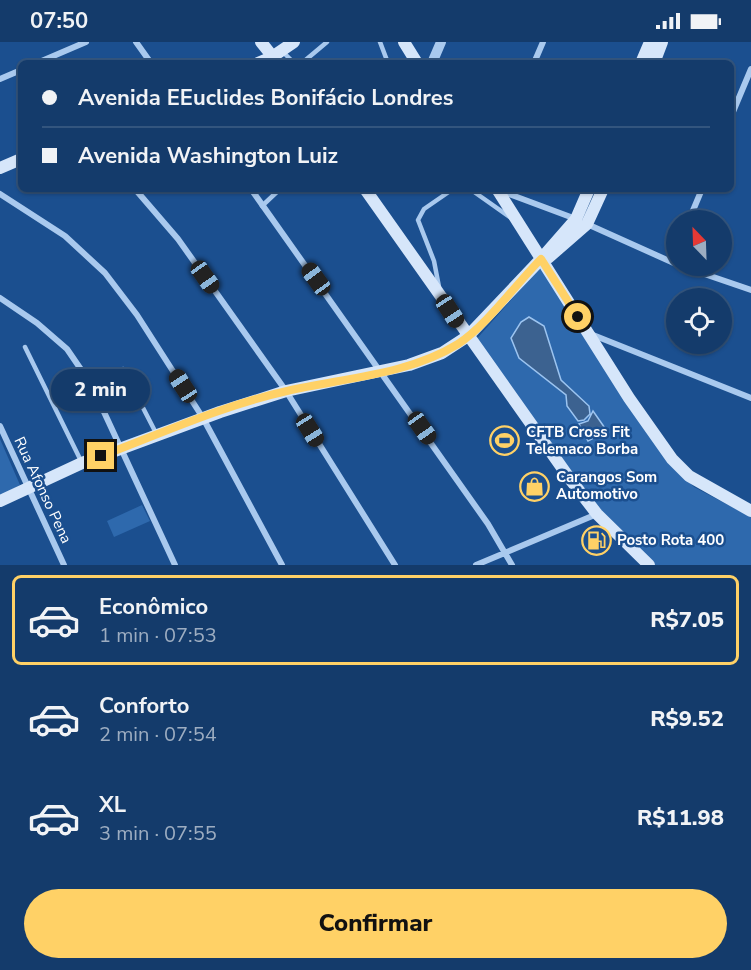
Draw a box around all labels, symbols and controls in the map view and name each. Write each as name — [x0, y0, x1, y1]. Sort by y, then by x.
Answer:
text: 07:50 — [30, 6, 88, 36]
text: Avenida EEuclides Bonifácio Londres — [78, 83, 453, 113]
text: Avenida Washington Luiz — [78, 141, 338, 171]
north arrow — [666, 210, 732, 276]
map controls — [666, 210, 732, 354]
car — [187, 257, 223, 297]
car — [298, 259, 334, 299]
button: locate — [666, 288, 732, 354]
car — [433, 291, 467, 331]
route start — [564, 303, 591, 330]
car — [166, 366, 200, 406]
callout: 2 min — [51, 369, 150, 411]
text: 2 min — [74, 376, 127, 403]
car — [404, 408, 440, 448]
car — [293, 410, 327, 450]
place label: CFTB Cross Fit Telemaco Borba — [526, 422, 638, 459]
sports icon: CFTB Cross Fit Telemaco Borba — [489, 425, 521, 457]
street label: Rua Afonso Pena — [9, 433, 77, 547]
route end — [87, 442, 114, 469]
place label: Carangos Som Automotivo — [556, 467, 657, 504]
shop icon: Carangos Som Automotivo — [519, 470, 551, 502]
fuel station icon: Posto Rota 400 — [580, 524, 612, 556]
place label: Posto Rota 400 — [617, 530, 724, 550]
text: Econômico — [99, 592, 208, 622]
icon: car — [27, 593, 81, 647]
text: R$7.05 — [650, 605, 724, 635]
text: 1 min · 07:53 — [99, 622, 217, 649]
text: Conforto — [99, 691, 189, 721]
icon: car — [27, 692, 81, 746]
text: R$9.52 — [650, 704, 724, 734]
text: 2 min · 07:54 — [99, 721, 217, 748]
text: XL — [99, 790, 126, 820]
icon: car — [27, 791, 81, 845]
text: R$11.98 — [637, 803, 724, 833]
text: 3 min · 07:55 — [99, 820, 217, 847]
button: Confirmar — [24, 889, 727, 958]

